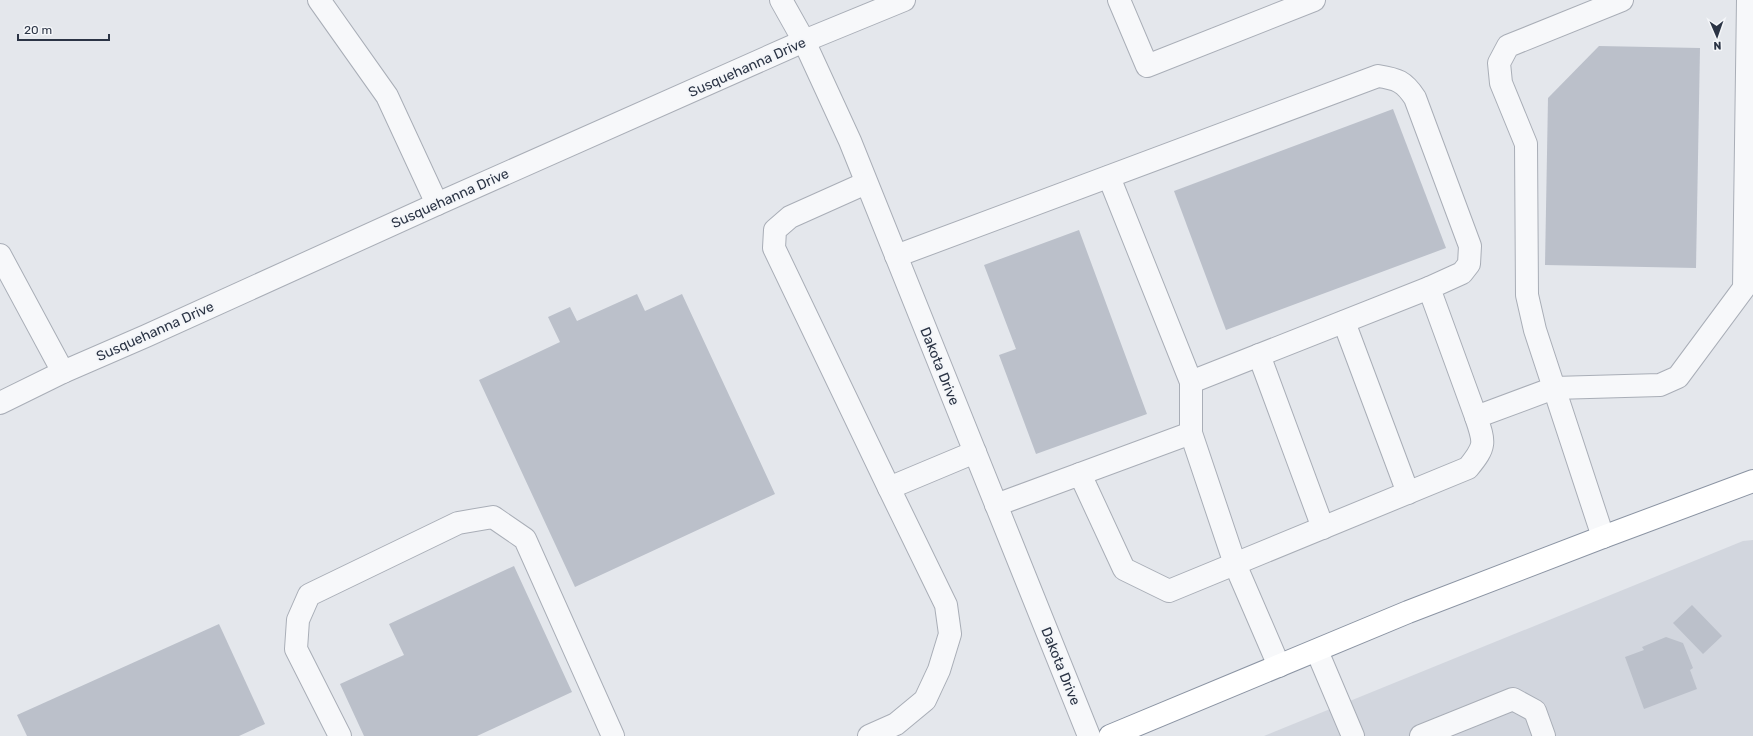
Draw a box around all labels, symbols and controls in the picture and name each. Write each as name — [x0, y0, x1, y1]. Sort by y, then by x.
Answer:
scale bar — [18, 16, 109, 42]
north arrow — [1697, 16, 1737, 56]
text: 20 m — [24, 23, 52, 37]
street label: Susquehanna Drive — [686, 34, 809, 101]
text: N — [1713, 39, 1722, 52]
street label: Susquehanna Drive — [389, 165, 512, 232]
street label: Susquehanna Drive — [94, 298, 217, 365]
street label: Dakota Drive — [916, 325, 963, 408]
street label: Dakota Drive — [1037, 625, 1084, 708]

